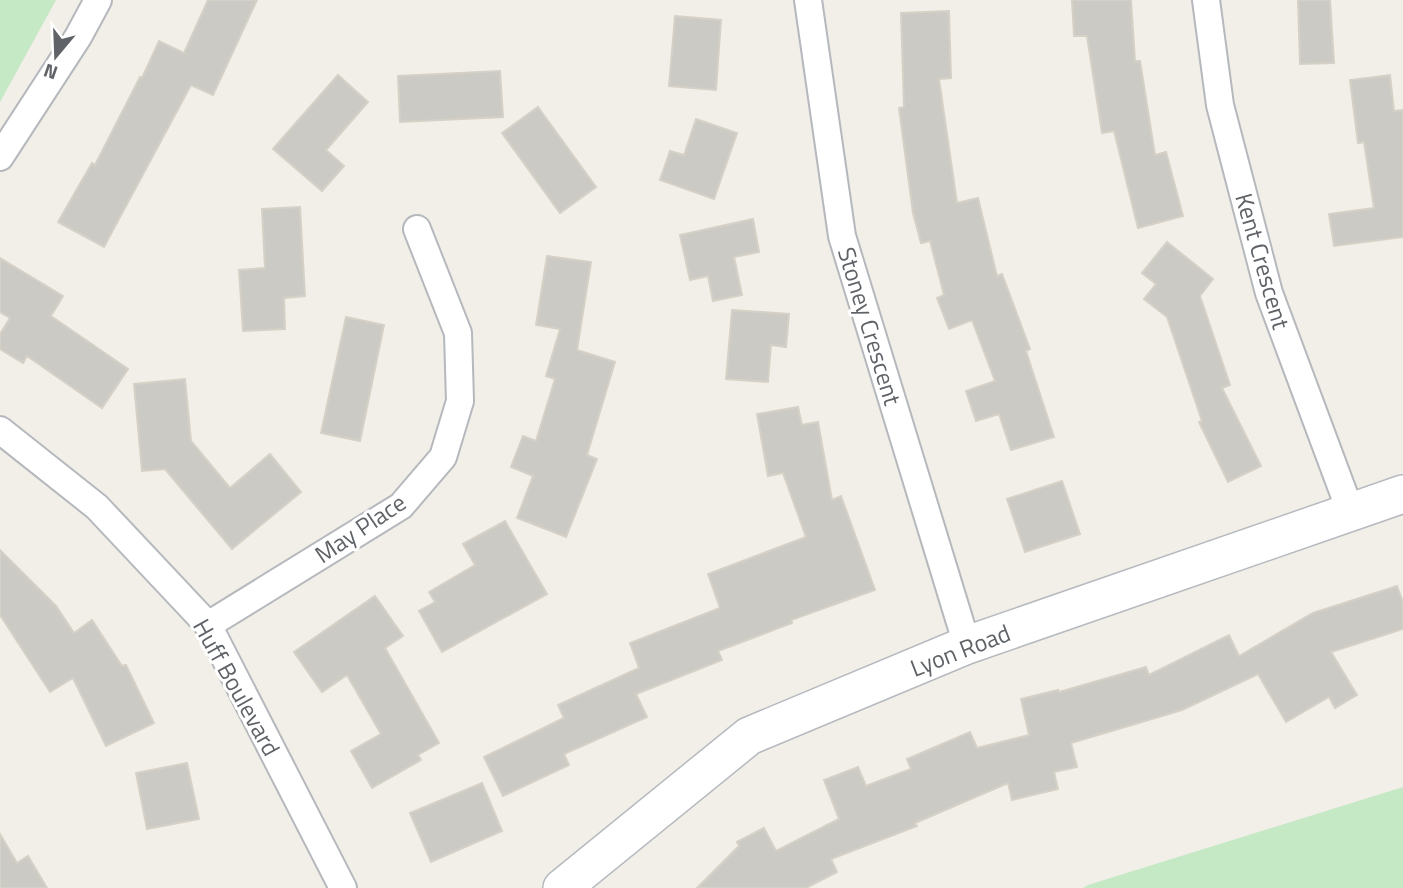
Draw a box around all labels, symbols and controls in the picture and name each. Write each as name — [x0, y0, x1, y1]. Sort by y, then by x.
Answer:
north arrow — [21, 21, 91, 91]
text: N — [39, 57, 61, 88]
street label: Kent Crescent — [1226, 189, 1300, 334]
street label: Stoney Crescent — [829, 243, 911, 410]
street label: May Place — [307, 484, 413, 572]
street label: Huff Boulevard — [184, 612, 290, 762]
street label: Lyon Road — [905, 614, 1015, 686]

